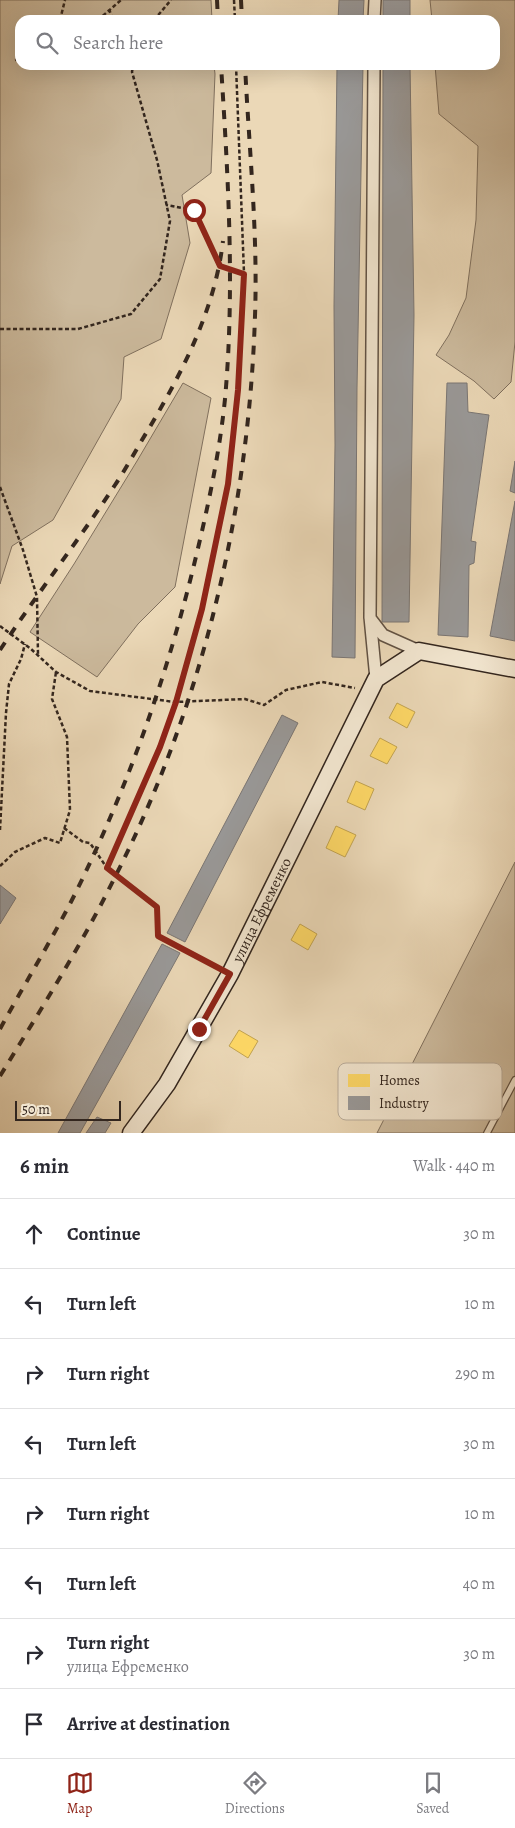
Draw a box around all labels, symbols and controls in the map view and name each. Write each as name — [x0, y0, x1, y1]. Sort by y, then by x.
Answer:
search box — [15, 15, 500, 70]
icon: search — [33, 29, 61, 57]
text: Search here — [73, 30, 163, 56]
route start — [183, 199, 206, 222]
street label: улица Ефременко — [227, 854, 296, 967]
route end — [188, 1018, 211, 1041]
legend — [338, 1063, 502, 1120]
text: Homes — [379, 1071, 420, 1090]
text: Industry — [379, 1094, 429, 1113]
scale bar — [15, 1098, 121, 1121]
text: 50 m — [22, 1100, 50, 1119]
text: 6 min — [20, 1152, 69, 1180]
text: Walk · 440 m — [413, 1155, 495, 1177]
icon: ahead — [20, 1220, 48, 1248]
text: Continue — [67, 1221, 141, 1247]
text: 30 m — [463, 1223, 495, 1245]
icon: left — [20, 1290, 48, 1318]
text: Turn left — [67, 1291, 136, 1317]
text: 10 m — [465, 1293, 495, 1315]
icon: right — [20, 1360, 48, 1388]
text: Turn right — [67, 1361, 149, 1387]
text: 290 m — [455, 1363, 495, 1385]
icon: left — [20, 1430, 48, 1458]
text: Turn left — [67, 1431, 136, 1457]
text: 30 m — [463, 1433, 495, 1455]
icon: right — [20, 1500, 48, 1528]
text: Turn right — [67, 1501, 149, 1527]
text: 10 m — [465, 1503, 495, 1525]
icon: left — [20, 1570, 48, 1598]
text: Turn left — [67, 1571, 136, 1597]
text: 40 m — [463, 1573, 495, 1595]
text: Turn right — [67, 1630, 149, 1656]
icon: right — [20, 1640, 48, 1668]
text: 30 m — [463, 1643, 495, 1665]
text: улица Ефременко — [67, 1656, 189, 1678]
icon: arrive — [20, 1710, 48, 1738]
text: Arrive at destination — [67, 1711, 230, 1737]
tab: Map — [66, 1769, 94, 1818]
tab: Directions — [225, 1769, 285, 1818]
tab: Saved — [416, 1769, 449, 1818]

